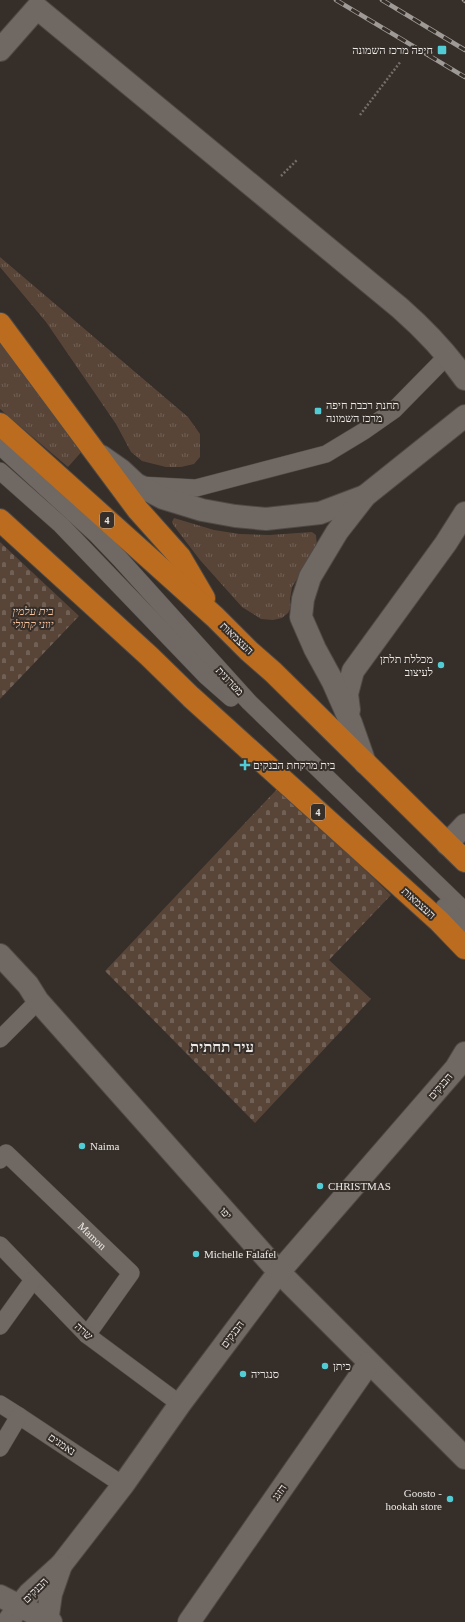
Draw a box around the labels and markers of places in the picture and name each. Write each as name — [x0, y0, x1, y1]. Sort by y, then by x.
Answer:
place label: חיפה מרכז השמונה — [352, 44, 433, 56]
marker: חיפה מרכז השמונה — [436, 44, 448, 56]
place label: תחנת רכבת חיפה מרכז השמונה — [326, 399, 399, 424]
marker: תחנת רכבת חיפה מרכז השמונה — [313, 406, 323, 416]
place label: מכללת תלתן לעיצוב — [380, 653, 433, 678]
marker: מכללת תלתן לעיצוב — [436, 660, 446, 670]
place label: בית מרקחת הבנקים — [253, 759, 335, 771]
marker: בית מרקחת הבנקים — [240, 760, 250, 770]
place label: Naima — [90, 1140, 119, 1152]
marker: Naima — [77, 1141, 87, 1151]
place label: CHRISTMAS — [328, 1180, 391, 1192]
marker: CHRISTMAS — [315, 1181, 325, 1191]
place label: Michelle Falafel — [204, 1248, 276, 1260]
marker: Michelle Falafel — [191, 1249, 201, 1259]
place label: כיתן — [333, 1360, 351, 1372]
marker: כיתן — [320, 1361, 330, 1371]
place label: סנגריה — [251, 1368, 279, 1380]
marker: סנגריה — [238, 1369, 248, 1379]
place label: Goosto - hookah store — [385, 1487, 442, 1512]
marker: Goosto - hookah store — [445, 1494, 455, 1504]

